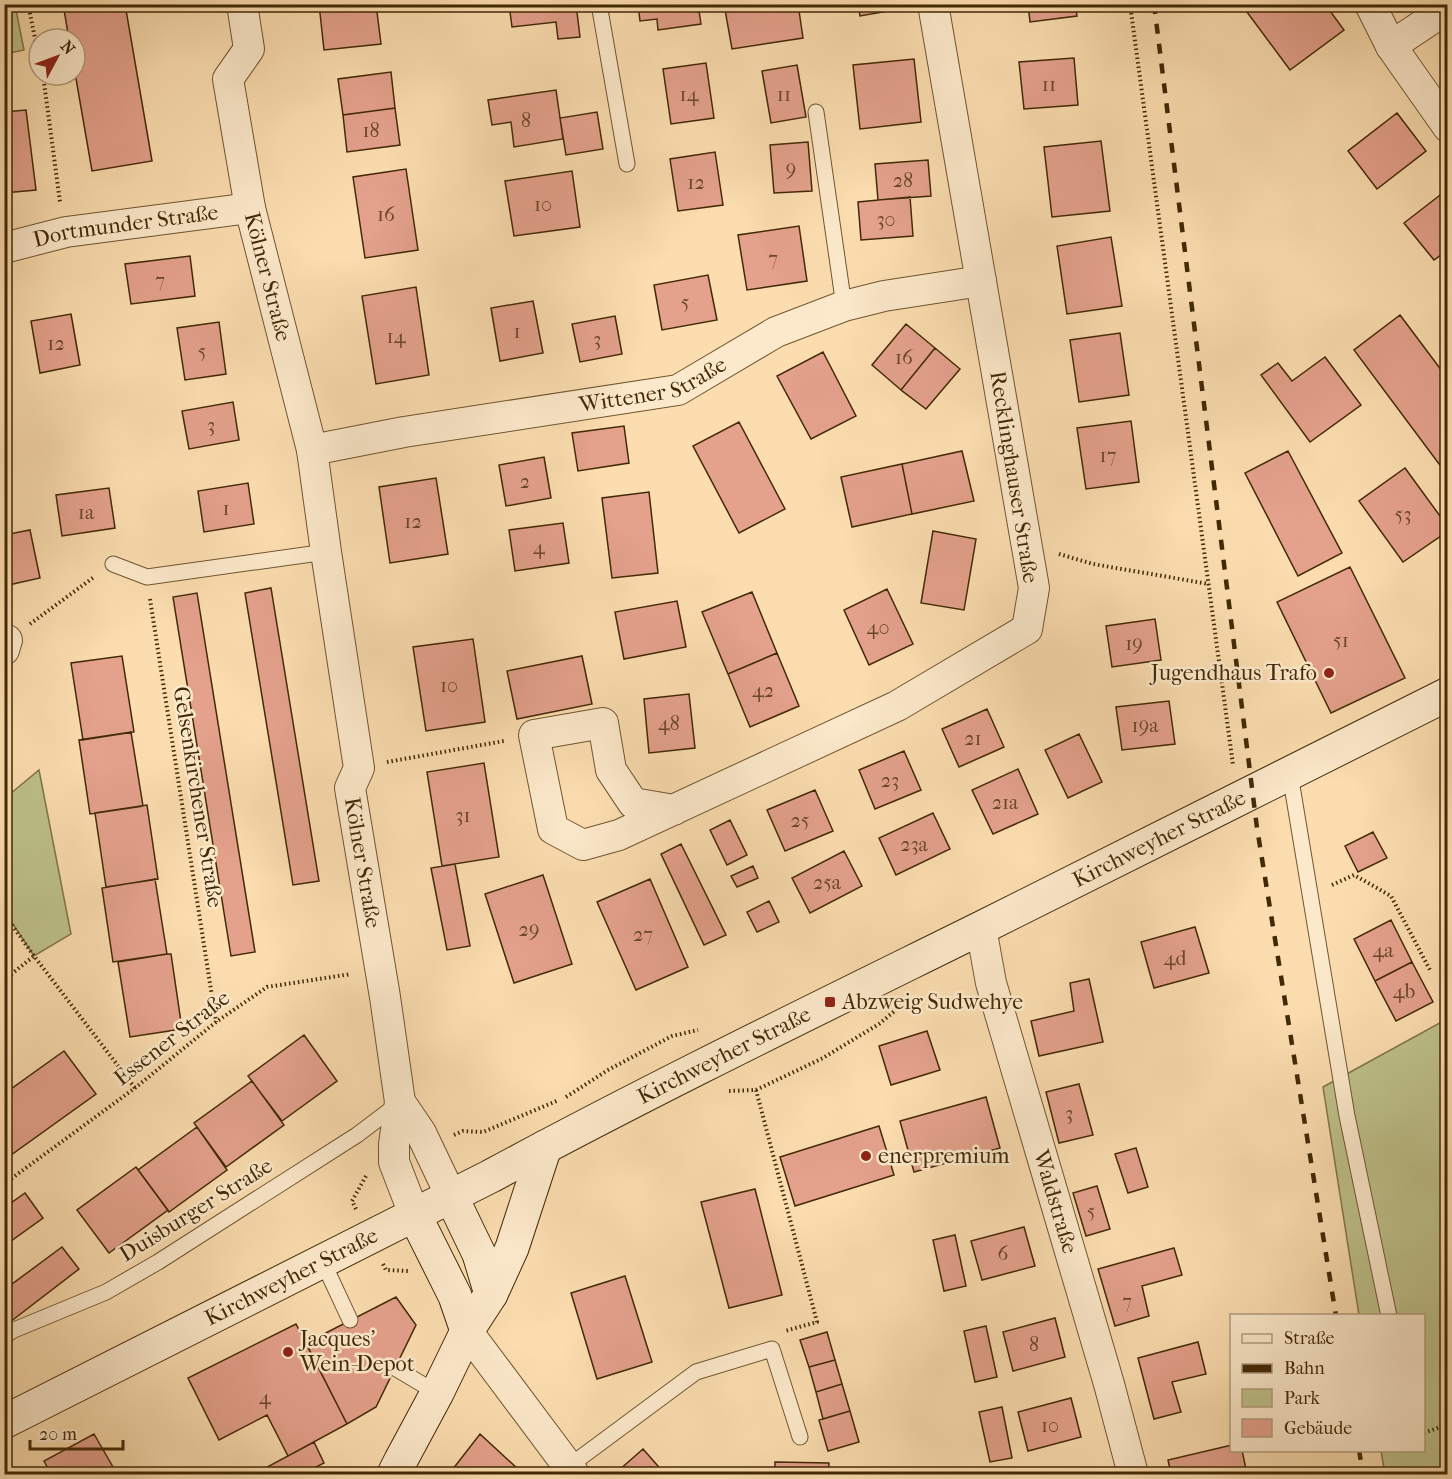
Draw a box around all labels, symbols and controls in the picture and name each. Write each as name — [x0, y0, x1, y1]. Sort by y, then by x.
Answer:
north arrow — [27, 27, 87, 87]
text: N — [57, 37, 80, 59]
house number: 11 — [1042, 73, 1056, 96]
house number: 14 — [680, 83, 700, 106]
house number: 11 — [777, 83, 791, 106]
house number: 8 — [521, 109, 531, 132]
house number: 18 — [362, 119, 380, 142]
house number: 9 — [786, 157, 796, 180]
house number: 28 — [893, 169, 913, 192]
house number: 12 — [687, 171, 705, 194]
house number: 10 — [534, 193, 552, 216]
street label: Dortmunder Straße — [30, 199, 220, 253]
house number: 16 — [377, 203, 395, 226]
house number: 30 — [876, 208, 896, 231]
street label: Kölner Straße — [239, 210, 297, 344]
house number: 7 — [768, 247, 778, 270]
house number: 7 — [155, 269, 165, 292]
house number: 5 — [681, 291, 689, 314]
house number: 1 — [513, 320, 521, 343]
house number: 14 — [387, 325, 407, 348]
house number: 3 — [593, 328, 601, 351]
house number: 12 — [47, 332, 65, 355]
house number: 5 — [198, 340, 206, 363]
house number: 16 — [895, 346, 913, 369]
street label: Wittener Straße — [576, 351, 731, 418]
street label: Recklinghauser Straße — [984, 369, 1044, 585]
house number: 3 — [207, 414, 215, 437]
house number: 17 — [1100, 444, 1117, 467]
house number: 2 — [520, 470, 530, 493]
house number: 1 — [222, 497, 230, 520]
house number: 1a — [78, 501, 95, 524]
house number: 53 — [1395, 503, 1411, 526]
house number: 12 — [404, 510, 422, 533]
house number: 4 — [533, 536, 546, 559]
house number: 40 — [867, 616, 889, 639]
house number: 51 — [1333, 629, 1349, 652]
house number: 19 — [1125, 632, 1143, 655]
place label: Jugendhaus Trafo — [1149, 660, 1317, 686]
marker: Jugendhaus Trafo — [1322, 666, 1336, 680]
house number: 10 — [440, 674, 458, 697]
house number: 42 — [752, 679, 774, 702]
street label: Gelsenkirchener Straße — [168, 685, 228, 909]
house number: 48 — [658, 712, 680, 735]
house number: 19a — [1132, 714, 1159, 737]
house number: 21 — [964, 727, 982, 750]
house number: 23 — [881, 769, 899, 792]
street label: Kirchweyher Straße — [1068, 784, 1250, 893]
house number: 21a — [992, 791, 1019, 814]
street label: Kölner Straße — [339, 795, 386, 930]
house number: 31 — [455, 804, 471, 827]
house number: 25 — [791, 809, 809, 832]
house number: 23a — [900, 833, 929, 856]
house number: 25a — [813, 871, 842, 894]
house number: 29 — [519, 918, 539, 941]
house number: 27 — [633, 923, 653, 946]
house number: 4a — [1372, 939, 1394, 962]
house number: 4d — [1164, 947, 1187, 970]
house number: 4b — [1393, 980, 1415, 1003]
street label: Essener Straße — [109, 985, 235, 1091]
place label: Abzweig Sudwehye — [841, 989, 1023, 1015]
marker: Abzweig Sudwehye — [823, 995, 837, 1009]
street label: Kirchweyher Straße — [633, 1001, 815, 1110]
house number: 3 — [1065, 1102, 1073, 1125]
place label: enerpremium — [878, 1143, 1010, 1169]
street label: Waldstraße — [1028, 1146, 1083, 1257]
marker: enerpremium — [859, 1149, 873, 1163]
street label: Duisburger Straße — [115, 1152, 277, 1267]
house number: 5 — [1087, 1200, 1095, 1223]
street label: Kirchweyher Straße — [201, 1222, 382, 1331]
house number: 6 — [998, 1242, 1009, 1265]
house number: 7 — [1122, 1290, 1132, 1313]
legend — [1230, 1314, 1425, 1452]
place label: Jacques’ Wein-Depot — [298, 1326, 415, 1377]
text: Straße — [1284, 1328, 1335, 1349]
house number: 8 — [1029, 1333, 1039, 1356]
marker: Jacques’ Wein-Depot — [281, 1345, 295, 1359]
text: Bahn — [1284, 1358, 1325, 1379]
house number: 4 — [259, 1386, 272, 1409]
text: Park — [1284, 1388, 1321, 1409]
scale bar — [30, 1413, 123, 1451]
house number: 10 — [1041, 1414, 1059, 1437]
text: Gebäude — [1284, 1418, 1352, 1439]
text: 20 m — [39, 1424, 77, 1445]

